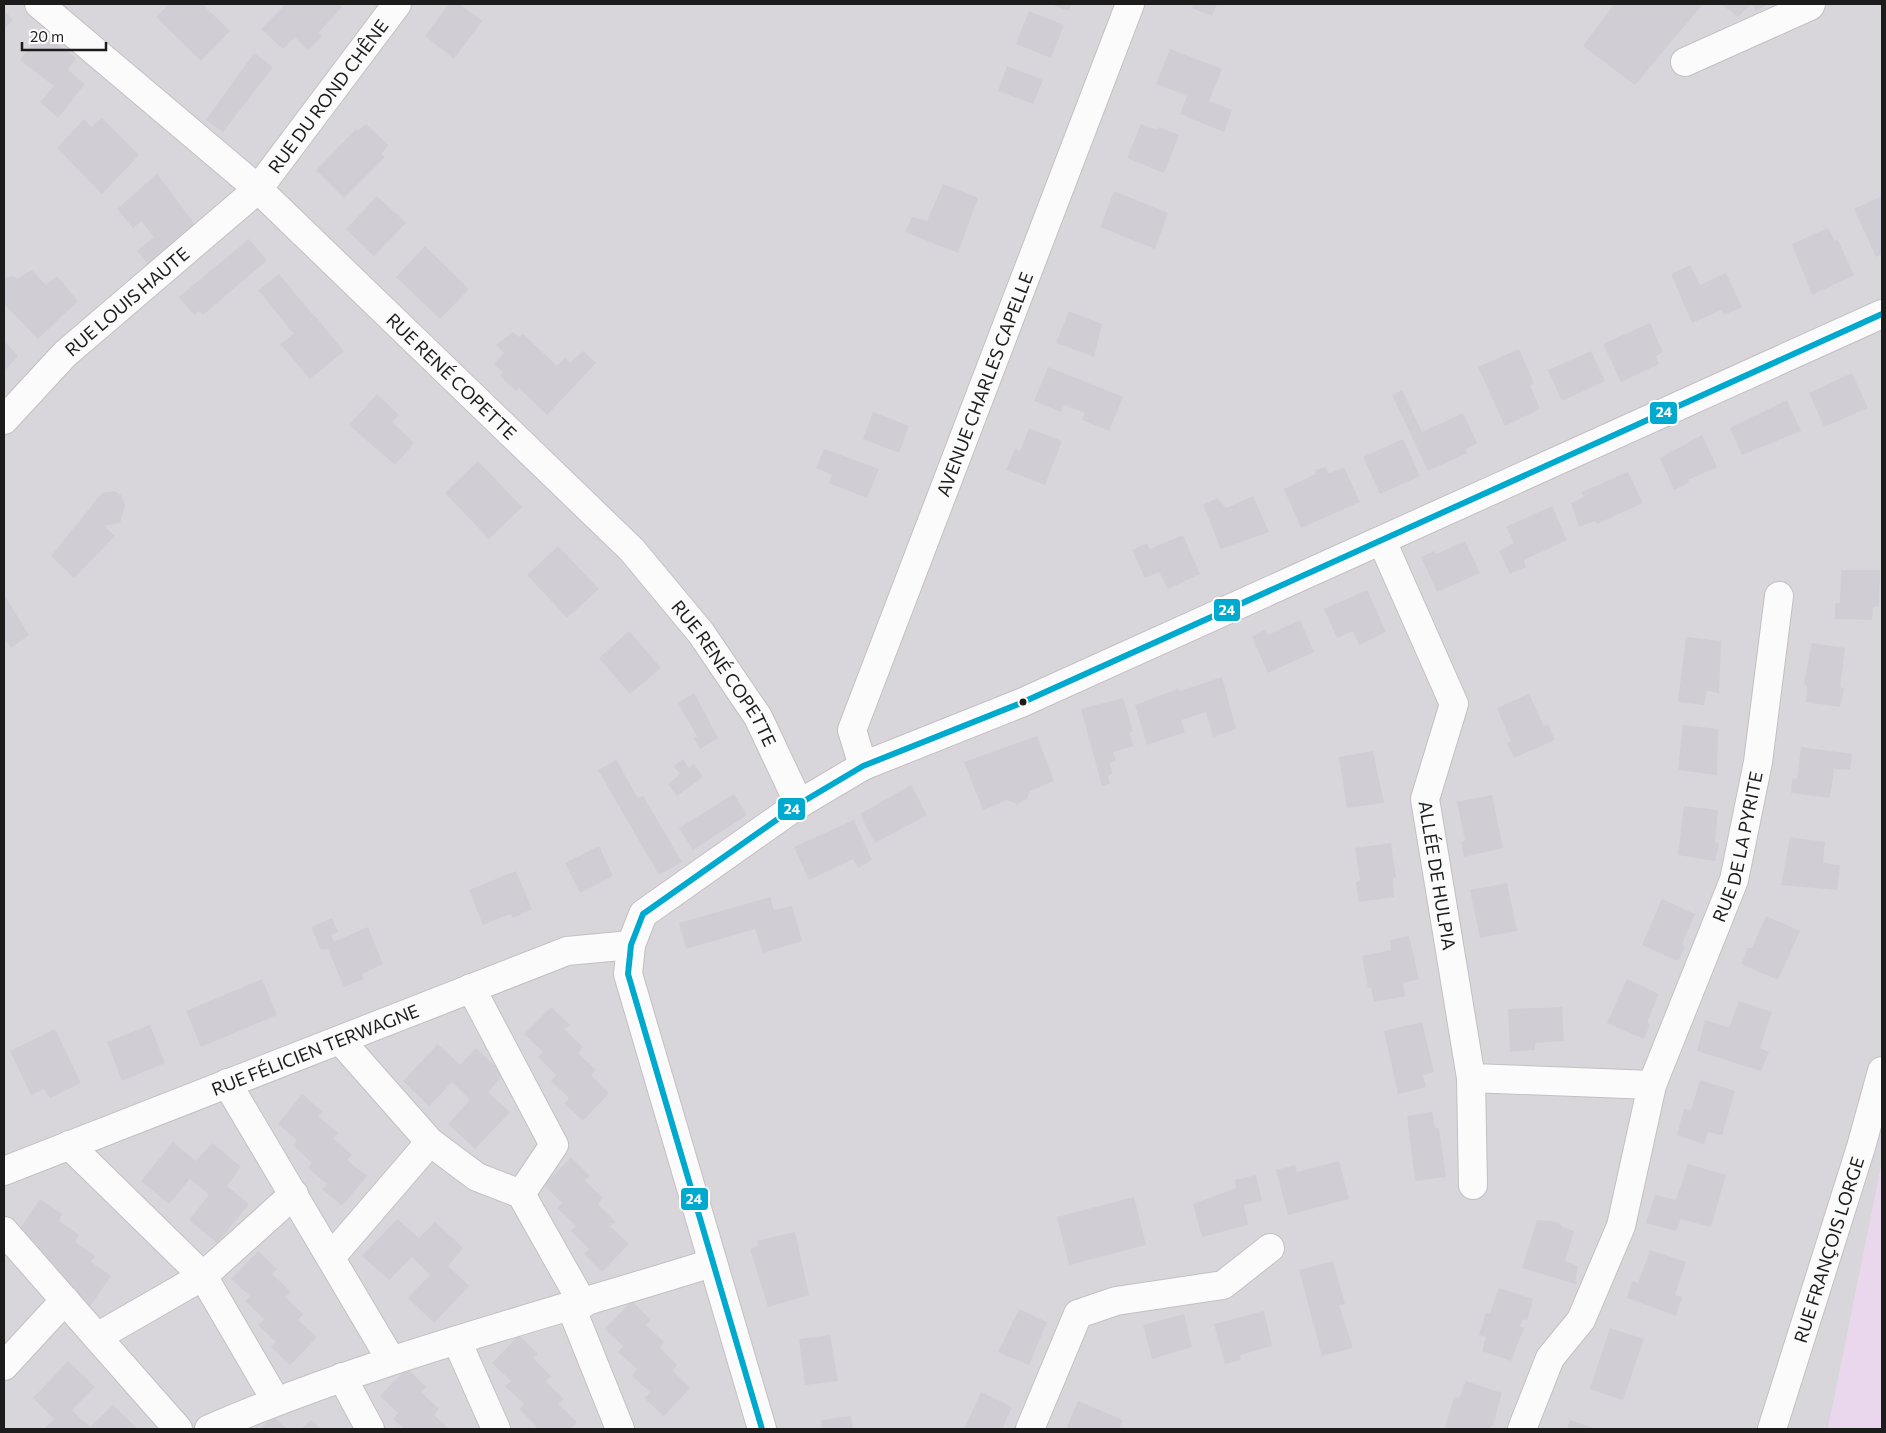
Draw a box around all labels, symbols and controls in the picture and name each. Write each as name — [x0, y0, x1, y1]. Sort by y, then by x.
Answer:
street label: RUE DU ROND CHÊNE — [263, 15, 393, 177]
scale bar — [22, 20, 106, 52]
text: 20 m — [30, 27, 64, 45]
street label: RUE LOUIS HAUTE — [60, 242, 193, 361]
street label: AVENUE CHARLES CAPELLE — [932, 269, 1037, 499]
street label: RUE RENÉ COPETTE — [382, 308, 521, 444]
line badge: 24 — [1649, 401, 1678, 425]
text: 24 — [1656, 403, 1673, 420]
street label: RUE RENÉ COPETTE — [667, 596, 781, 750]
line badge: 24 — [1213, 598, 1241, 622]
text: 24 — [1219, 601, 1236, 618]
unlabelled marker — [1018, 697, 1028, 707]
street label: RUE DE LA PYRITE — [1707, 769, 1767, 925]
line badge: 24 — [777, 797, 806, 821]
street label: ALLÉE DE HULPIA — [1414, 799, 1461, 952]
text: 24 — [784, 800, 801, 817]
street label: RUE FÉLICIEN TERWAGNE — [208, 999, 422, 1100]
street label: RUE FRANÇOIS LORGE — [1789, 1154, 1868, 1345]
line badge: 24 — [680, 1187, 709, 1211]
text: 24 — [686, 1190, 703, 1207]

